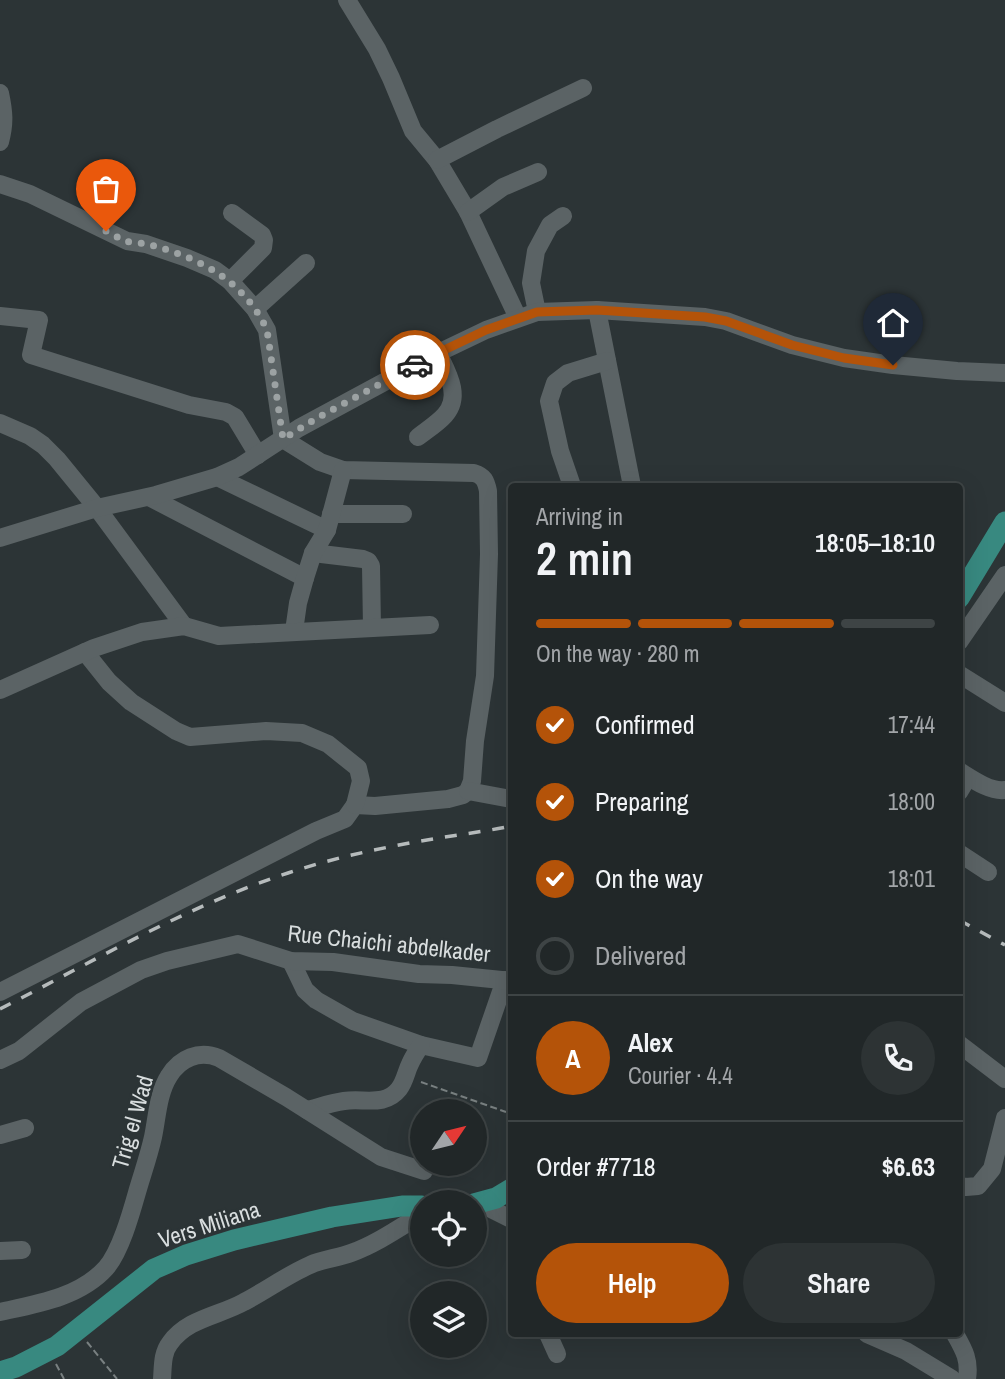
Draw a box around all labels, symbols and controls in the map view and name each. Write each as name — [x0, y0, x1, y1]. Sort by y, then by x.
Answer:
pin — [76, 159, 136, 231]
icon: bag — [87, 170, 125, 208]
pin — [863, 293, 923, 365]
icon: home — [874, 304, 912, 342]
courier — [380, 330, 450, 400]
icon: car — [396, 346, 434, 384]
text: Arriving in — [536, 501, 623, 532]
text: 18:05–18:10 — [815, 525, 935, 560]
text: 2 min — [536, 527, 633, 589]
text: On the way · 280 m — [536, 638, 700, 669]
icon: check — [536, 706, 574, 744]
text: Confirmed — [595, 707, 695, 742]
text: 17:44 — [888, 709, 935, 740]
icon: check — [536, 783, 574, 821]
text: Preparing — [595, 784, 689, 819]
text: 18:00 — [888, 786, 935, 817]
icon: check — [536, 860, 574, 898]
text: On the way — [595, 861, 703, 896]
text: 18:01 — [888, 863, 935, 894]
street label: Rue Chaichi abdelkader — [286, 917, 492, 969]
text: Delivered — [595, 938, 686, 973]
button: phone — [861, 1021, 935, 1095]
text: Alex — [628, 1025, 673, 1060]
text: A — [565, 1041, 581, 1076]
text: Courier · 4.4 — [628, 1060, 733, 1091]
street label: Trig el Wad — [104, 1072, 160, 1172]
north arrow — [410, 1099, 486, 1176]
map controls — [410, 1099, 487, 1358]
text: Order #7718 — [536, 1149, 656, 1184]
text: $6.63 — [882, 1149, 935, 1184]
button: locate — [410, 1190, 487, 1267]
street label: Vers Miliana — [154, 1193, 264, 1255]
button: Help — [536, 1243, 729, 1323]
button: Share — [743, 1243, 935, 1323]
button: layers — [410, 1281, 487, 1358]

